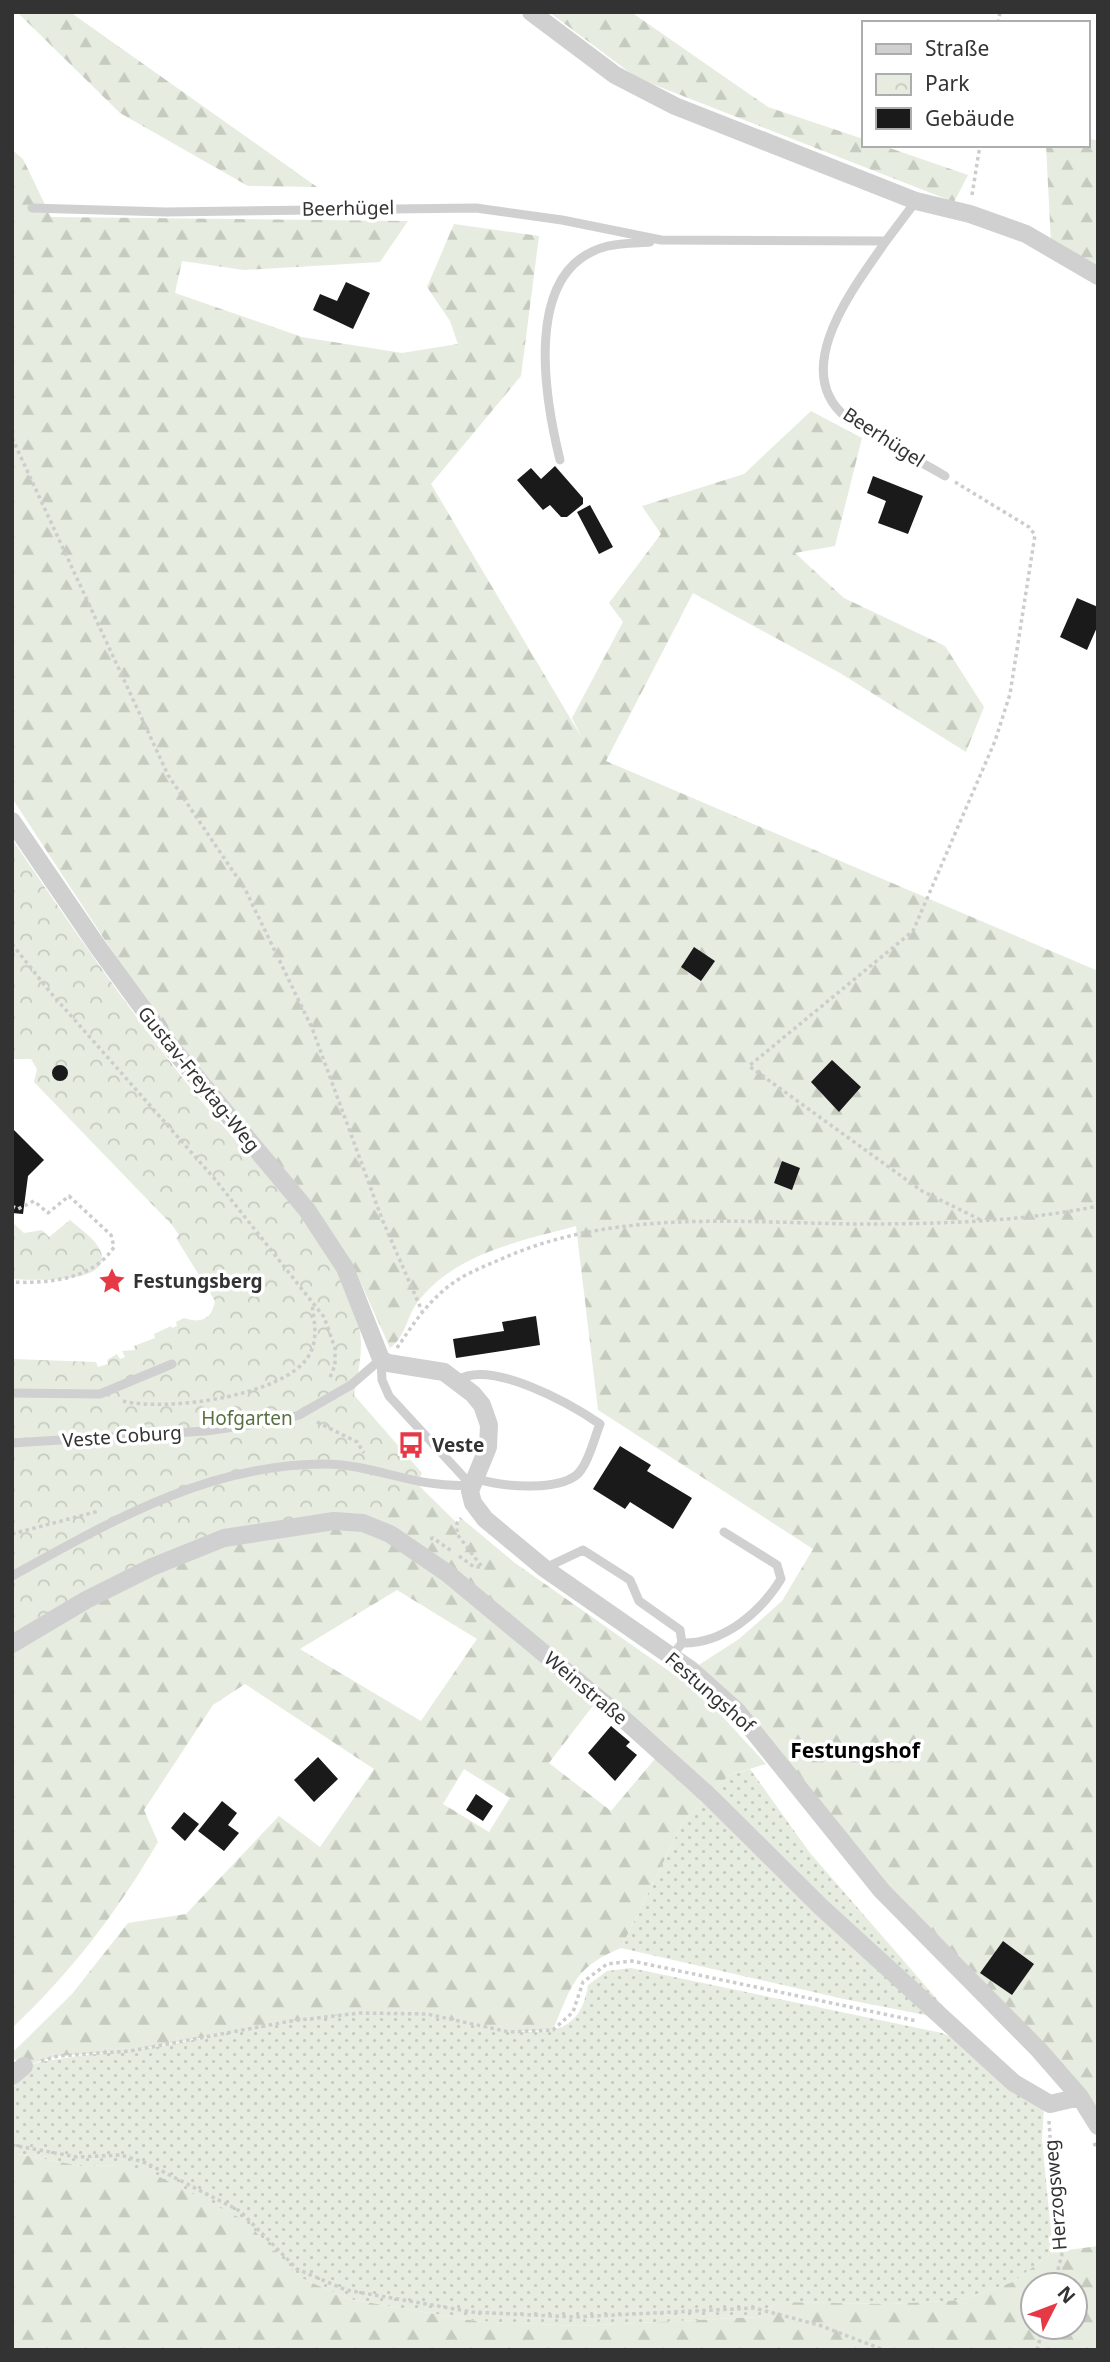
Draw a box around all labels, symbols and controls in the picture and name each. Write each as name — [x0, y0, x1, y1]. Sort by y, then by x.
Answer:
legend — [862, 21, 1089, 147]
text: Straße — [925, 34, 989, 62]
text: Park — [925, 69, 970, 97]
text: Gebäude — [925, 104, 1015, 132]
street label: Beerhügel — [302, 194, 394, 222]
street label: Beerhügel — [838, 401, 930, 473]
street label: Gustav-Freytag-Weg — [132, 1001, 266, 1157]
place icon: Festungsberg — [97, 1266, 127, 1296]
place label: Festungsberg — [133, 1268, 262, 1294]
park label: Hofgarten — [201, 1405, 293, 1431]
street label: Veste Coburg — [61, 1419, 183, 1453]
bus stop icon: Veste — [396, 1430, 426, 1460]
place label: Veste — [432, 1432, 484, 1458]
street label: Weinstraße — [539, 1645, 633, 1731]
street label: Festungshof — [660, 1646, 761, 1739]
district label: Festungshof — [790, 1736, 922, 1764]
street label: Herzogsweg — [1037, 2138, 1073, 2252]
north arrow — [1019, 2271, 1089, 2341]
text: N — [1052, 2280, 1081, 2309]

